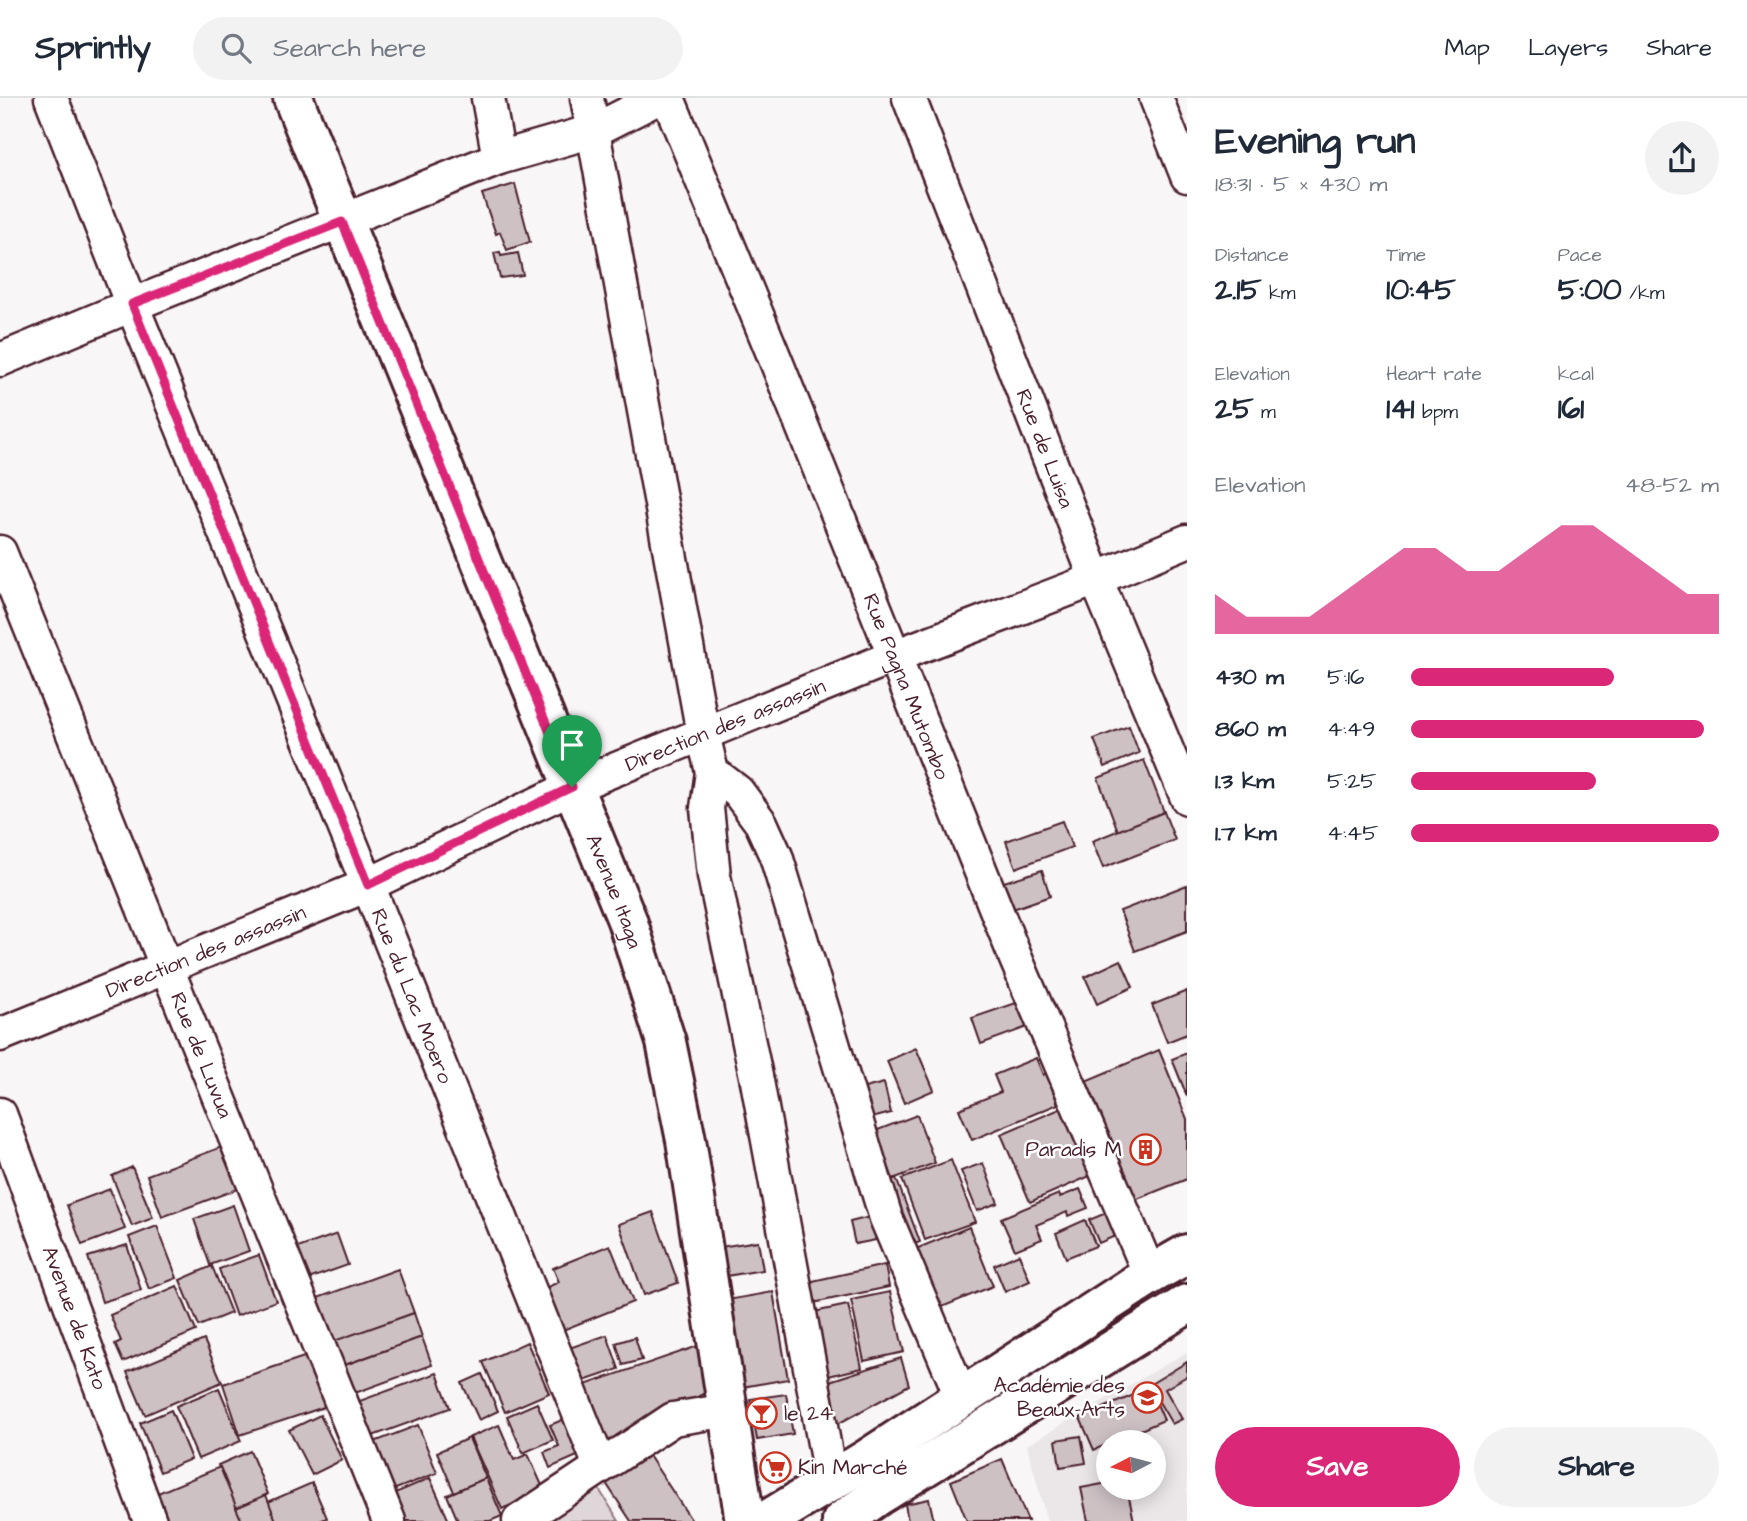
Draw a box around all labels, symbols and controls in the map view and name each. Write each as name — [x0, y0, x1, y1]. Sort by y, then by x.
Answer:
search box — [193, 17, 683, 80]
text: Sprintly — [35, 25, 151, 71]
icon: search — [217, 29, 255, 67]
text: Search here — [273, 30, 426, 66]
text: Map — [1445, 31, 1490, 65]
text: Layers — [1528, 31, 1608, 65]
text: Share — [1646, 31, 1712, 65]
text: Evening run — [1215, 116, 1416, 168]
button: share — [1645, 121, 1719, 195]
text: 18:31 · 5 × 430 m — [1215, 168, 1388, 200]
text: Distance — [1215, 242, 1289, 269]
text: Time — [1386, 242, 1426, 269]
text: Pace — [1558, 242, 1602, 269]
text: 2.15 — [1215, 269, 1261, 311]
text: 10:45 — [1386, 269, 1456, 311]
text: 5:00 — [1558, 269, 1622, 311]
text: km — [1261, 280, 1296, 307]
text: /km — [1622, 280, 1664, 307]
text: Elevation — [1215, 361, 1290, 388]
text: Heart rate — [1386, 361, 1482, 388]
text: kcal — [1558, 361, 1594, 388]
street label: Rue de Luisa — [1008, 385, 1081, 513]
text: 25 — [1215, 388, 1253, 430]
text: 141 — [1386, 388, 1414, 430]
text: 161 — [1558, 388, 1584, 430]
text: m — [1253, 399, 1276, 426]
text: bpm — [1414, 399, 1458, 426]
text: Elevation — [1215, 469, 1306, 501]
text: 48–52 m — [1625, 469, 1719, 501]
street label: Rue Pagna Mutombo — [856, 589, 957, 784]
text: 430 m — [1215, 661, 1284, 693]
text: 5:16 — [1327, 661, 1365, 693]
street label: Direction des assassin — [621, 672, 830, 779]
text: 860 m — [1215, 713, 1286, 745]
text: 4:49 — [1327, 713, 1375, 745]
pin — [542, 715, 602, 787]
icon: arrive — [553, 726, 591, 764]
text: 1.3 km — [1215, 765, 1274, 797]
text: 5:25 — [1327, 765, 1377, 797]
text: 1.7 km — [1215, 817, 1277, 849]
text: 4:45 — [1327, 817, 1378, 849]
street label: Avenue Itaga — [579, 830, 649, 953]
street label: Direction des assassin — [101, 898, 310, 1005]
street label: Rue du Lac Moero — [364, 904, 460, 1088]
street label: Rue de Luvua — [163, 988, 240, 1123]
building icon: Paradis M — [1128, 1132, 1162, 1166]
place label: Paradis M — [1025, 1135, 1122, 1164]
street label: Avenue de Kato — [35, 1242, 114, 1394]
place label: Académie des Beaux-Arts — [993, 1371, 1125, 1424]
school or university icon: Académie des Beaux-Arts — [1131, 1380, 1165, 1414]
bar icon: le 24 — [744, 1396, 778, 1430]
place label: le 24 — [784, 1399, 833, 1428]
button: Save — [1215, 1427, 1460, 1507]
button: Share — [1474, 1427, 1719, 1507]
north arrow — [1096, 1430, 1166, 1500]
map controls — [1096, 1430, 1166, 1500]
supermarket icon: Kin Marché — [758, 1450, 792, 1484]
place label: Kin Marché — [798, 1453, 908, 1482]

